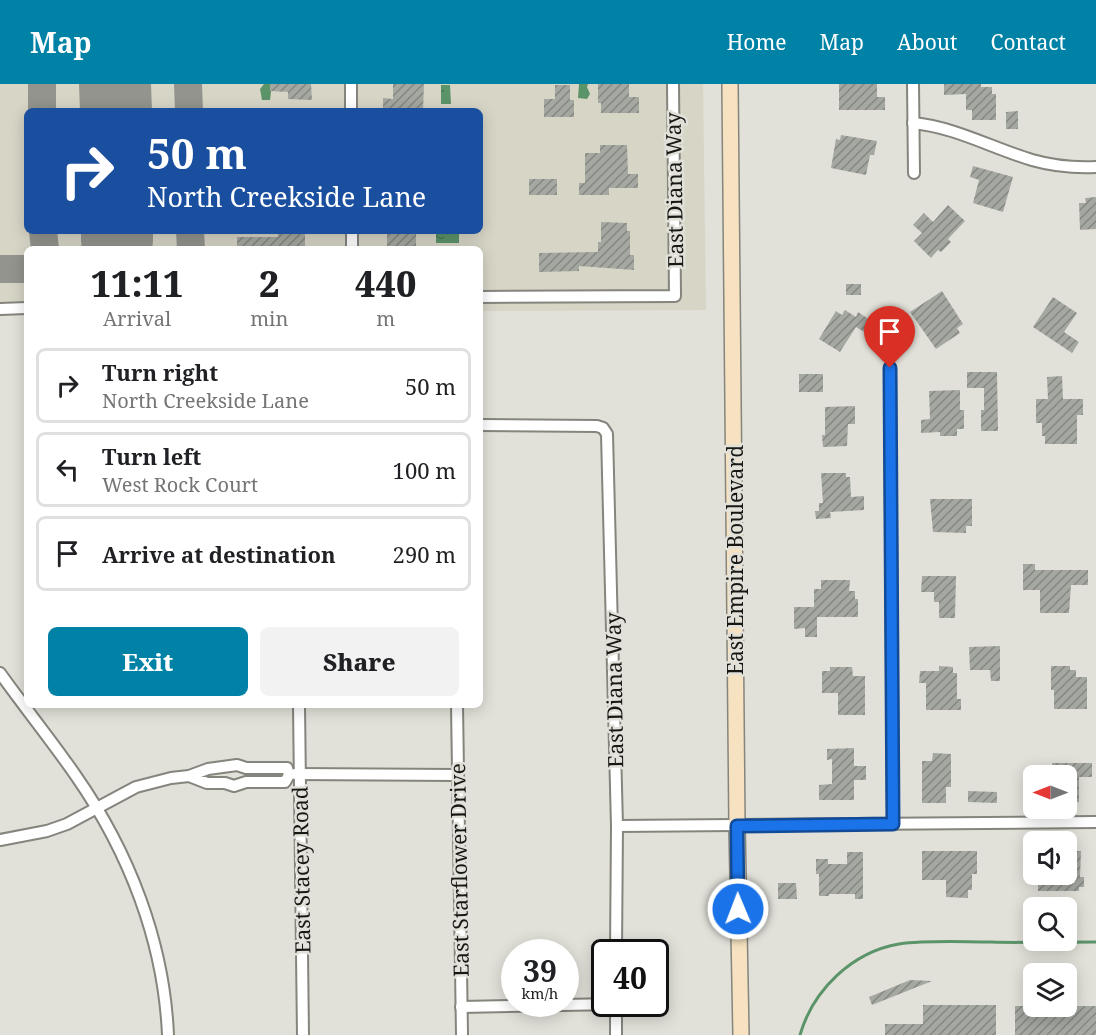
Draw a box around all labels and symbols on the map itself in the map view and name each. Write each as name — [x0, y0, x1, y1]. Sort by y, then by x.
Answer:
street label: East Diana Way — [659, 112, 689, 268]
pin — [864, 306, 915, 368]
street label: East Empire Boulevard — [721, 445, 749, 675]
street label: East Diana Way — [599, 612, 629, 768]
street label: East Starflower Drive — [443, 763, 475, 977]
north arrow — [1023, 765, 1077, 819]
street label: East Stacey Road — [286, 786, 316, 954]
position arrow — [706, 877, 770, 941]
speed limit sign: 40 — [591, 939, 669, 1017]

